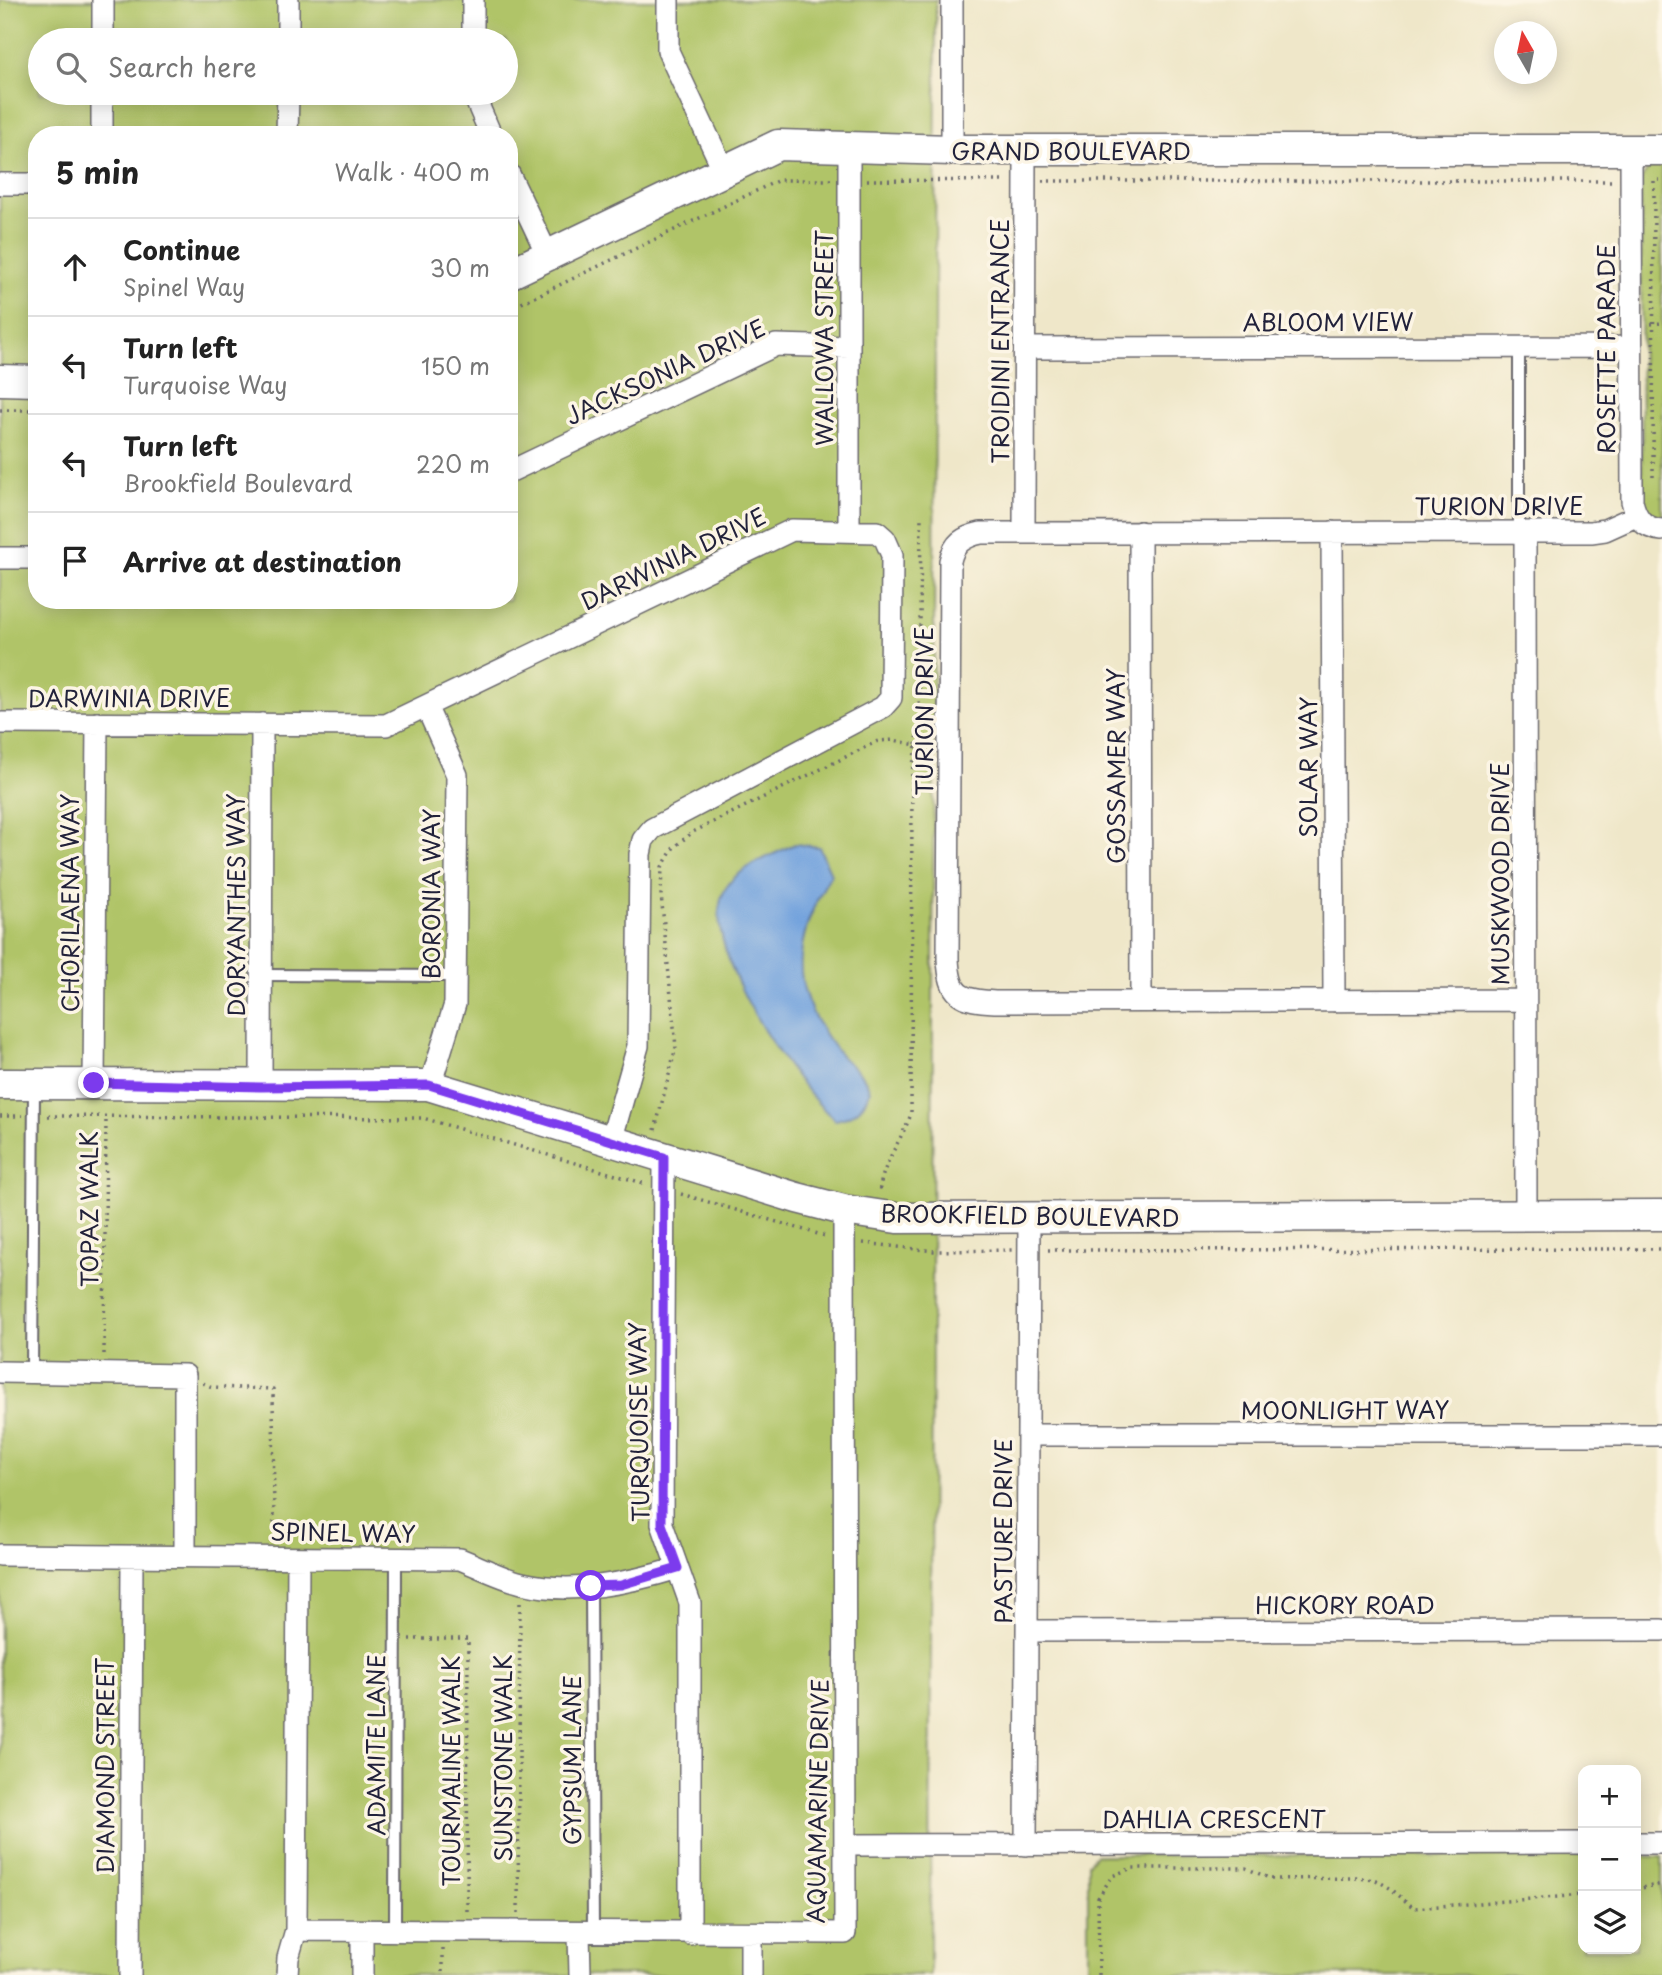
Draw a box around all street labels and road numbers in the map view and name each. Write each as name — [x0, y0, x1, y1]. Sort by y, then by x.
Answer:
street label: GRAND BOULEVARD — [951, 133, 1191, 168]
street label: TROIDINI ENTRANCE — [982, 219, 1017, 464]
street label: WALLOWA STREET — [806, 230, 841, 446]
street label: ROSETTE PARADE — [1588, 244, 1623, 454]
street label: ABLOOM VIEW — [1243, 304, 1414, 339]
street label: JACKSONIA DRIVE — [559, 309, 771, 433]
street label: TURION DRIVE — [1414, 488, 1584, 523]
street label: DARWINIA DRIVE — [574, 498, 772, 618]
street label: TURION DRIVE — [906, 626, 941, 796]
street label: GOSSAMER WAY — [1098, 668, 1133, 864]
street label: DARWINIA DRIVE — [28, 680, 230, 715]
street label: SOLAR WAY — [1290, 696, 1325, 838]
street label: MUSKWOOD DRIVE — [1482, 762, 1517, 986]
street label: CHORILAENA WAY — [52, 793, 87, 1012]
street label: DORYANTHES WAY — [218, 793, 253, 1017]
street label: BORONIA WAY — [413, 808, 448, 980]
street label: TOPAZ WALK — [71, 1131, 106, 1287]
street label: BROOKFIELD BOULEVARD — [880, 1195, 1180, 1235]
street label: TURQUOISE WAY — [619, 1321, 657, 1522]
street label: MOONLIGHT WAY — [1241, 1392, 1449, 1427]
street label: PASTURE DRIVE — [985, 1438, 1020, 1624]
street label: SPINEL WAY — [270, 1513, 416, 1551]
street label: HICKORY ROAD — [1255, 1587, 1435, 1622]
street label: ADAMITE LANE — [358, 1654, 393, 1836]
street label: SUNSTONE WALK — [485, 1654, 520, 1862]
street label: TOURMALINE WALK — [433, 1655, 468, 1887]
street label: DIAMOND STREET — [87, 1658, 122, 1874]
street label: GYPSUM LANE — [554, 1675, 589, 1845]
street label: AQUAMARINE DRIVE — [797, 1678, 837, 1924]
street label: DAHLIA CRESCENT — [1102, 1801, 1326, 1836]

